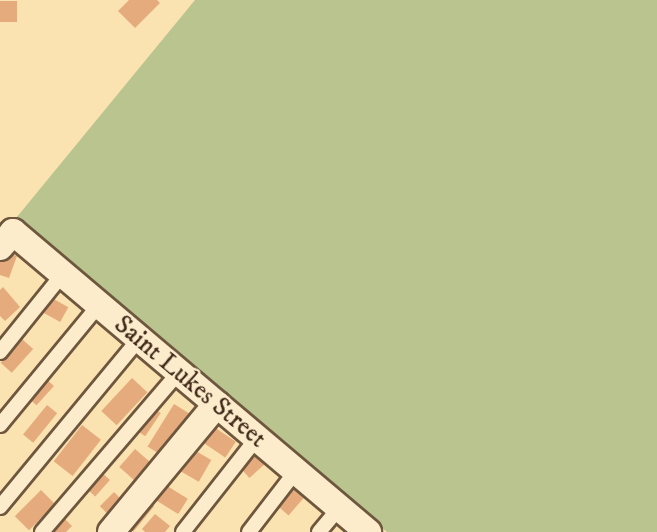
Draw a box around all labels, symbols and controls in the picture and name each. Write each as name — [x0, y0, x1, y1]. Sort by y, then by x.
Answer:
street label: Saint Lukes Street — [108, 309, 272, 455]

